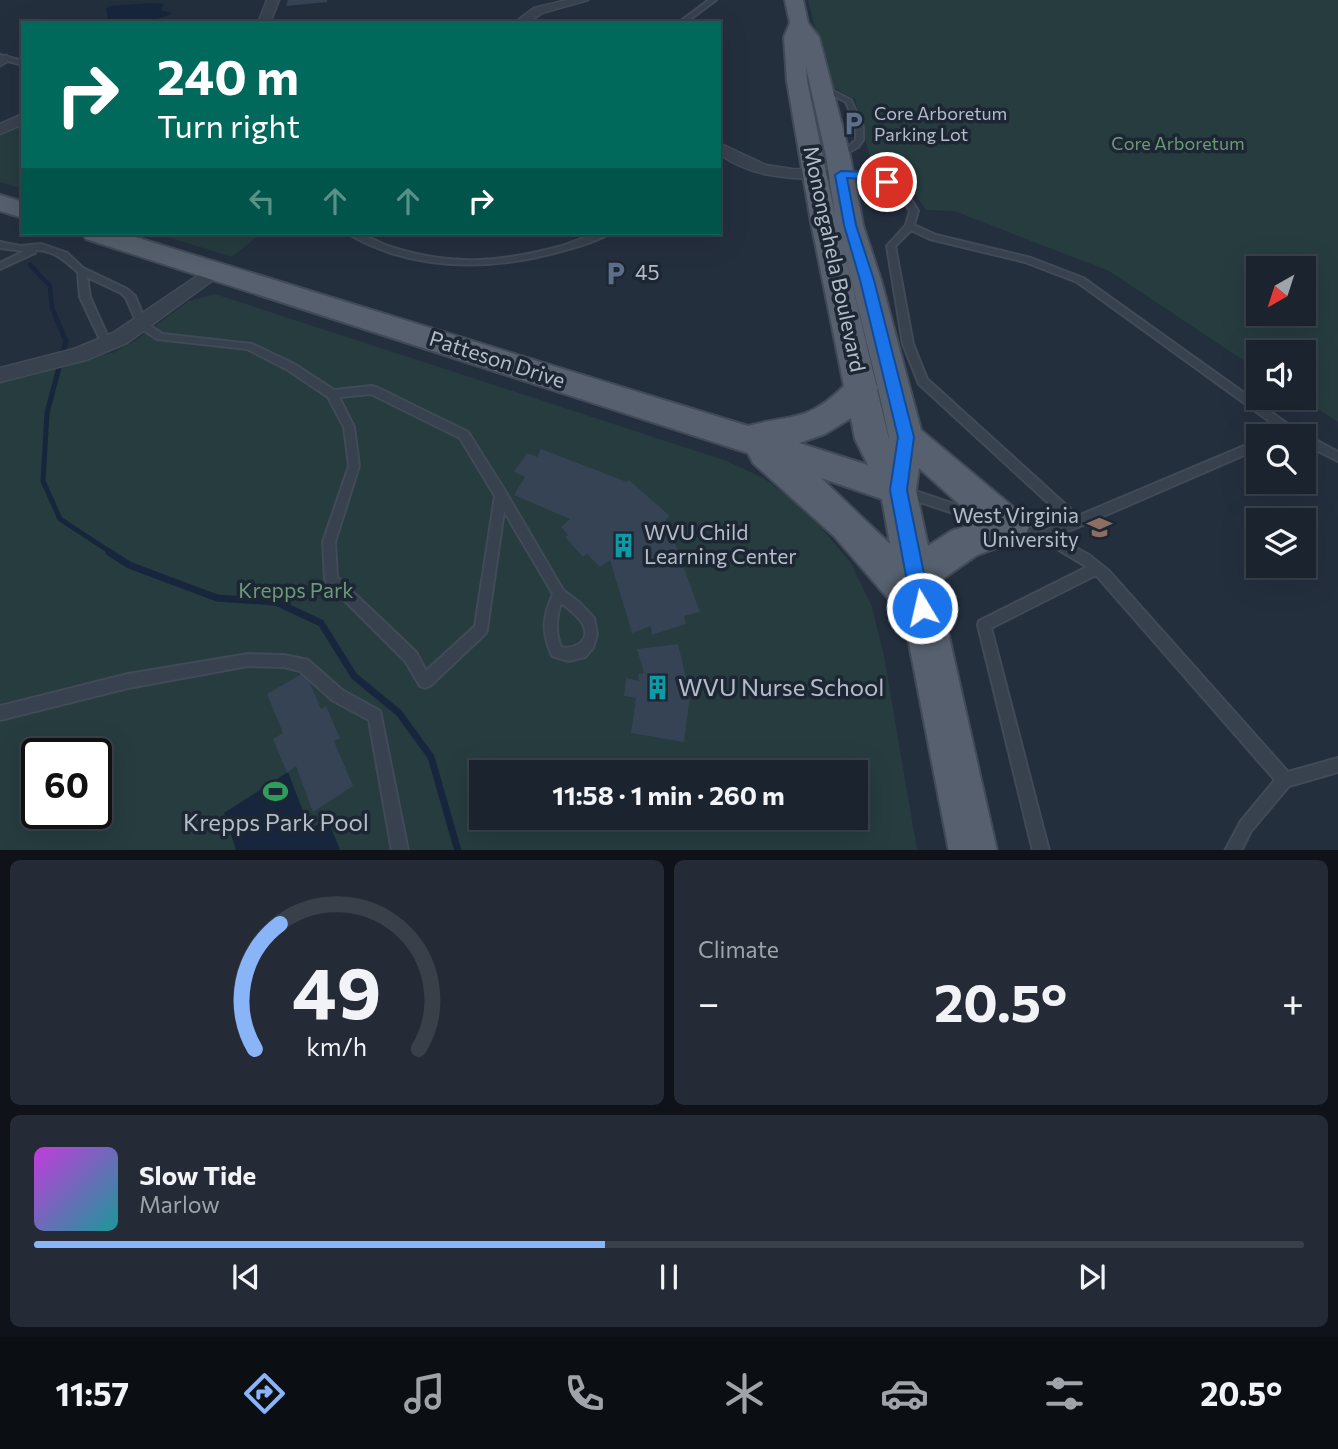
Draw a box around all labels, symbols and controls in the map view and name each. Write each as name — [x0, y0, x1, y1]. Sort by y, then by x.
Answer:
text: 240 m — [157, 45, 299, 105]
icon: right — [42, 49, 133, 140]
place label: Core Arboretum Parking Lot — [874, 102, 1007, 145]
text: Turn right — [157, 105, 300, 145]
parking icon: Core Arboretum Parking Lot — [840, 110, 868, 138]
park label: Core Arboretum — [1111, 132, 1245, 154]
street label: Monongahela Boulevard — [799, 143, 872, 374]
pin — [857, 152, 917, 212]
icon: arrive — [868, 163, 906, 201]
icon: left — [243, 182, 281, 220]
icon: ahead — [316, 182, 354, 220]
icon: ahead — [389, 182, 427, 220]
icon: right — [462, 182, 500, 220]
north arrow — [1246, 256, 1316, 326]
map controls — [1246, 256, 1316, 578]
parking icon: 45 — [601, 259, 629, 287]
place label: 45 — [635, 259, 660, 284]
street label: Patteson Drive — [426, 325, 568, 392]
button: sound — [1246, 340, 1316, 410]
button: search — [1246, 424, 1316, 494]
place label: West Virginia University — [952, 502, 1079, 551]
button: layers — [1246, 508, 1316, 578]
school or university icon: West Virginia University — [1085, 514, 1113, 542]
place label: WVU Child Learning Center — [644, 519, 797, 568]
building icon: WVU Child Learning Center — [610, 531, 638, 559]
position arrow — [885, 571, 959, 645]
park label: Krepps Park — [238, 577, 354, 602]
place label: WVU Nurse School — [678, 672, 884, 701]
building icon: WVU Nurse School — [644, 674, 672, 702]
speed limit sign: 60 — [21, 738, 112, 829]
sports icon: Krepps Park Pool — [262, 778, 290, 806]
text: 11:58 · 1 min · 260 m — [552, 779, 785, 810]
place label: Krepps Park Pool — [183, 807, 369, 836]
text: Climate — [698, 935, 779, 963]
text: 49 — [292, 945, 382, 1034]
text: 20.5° — [934, 969, 1067, 1033]
text: − — [698, 978, 720, 1025]
text: + — [1282, 978, 1304, 1025]
text: km/h — [307, 1030, 367, 1060]
text: Slow Tide — [139, 1159, 256, 1190]
text: Marlow — [139, 1190, 220, 1218]
icon: previous — [227, 1258, 265, 1296]
icon: pause — [650, 1258, 688, 1296]
icon: next — [1073, 1258, 1111, 1296]
icon: directions — [240, 1369, 289, 1418]
icon: music — [400, 1369, 449, 1418]
icon: phone — [560, 1369, 609, 1418]
icon: climate — [720, 1369, 769, 1418]
icon: car — [880, 1369, 929, 1418]
icon: filters — [1040, 1369, 1089, 1418]
text: 11:57 — [56, 1373, 129, 1413]
text: 20.5° — [1200, 1373, 1282, 1413]

